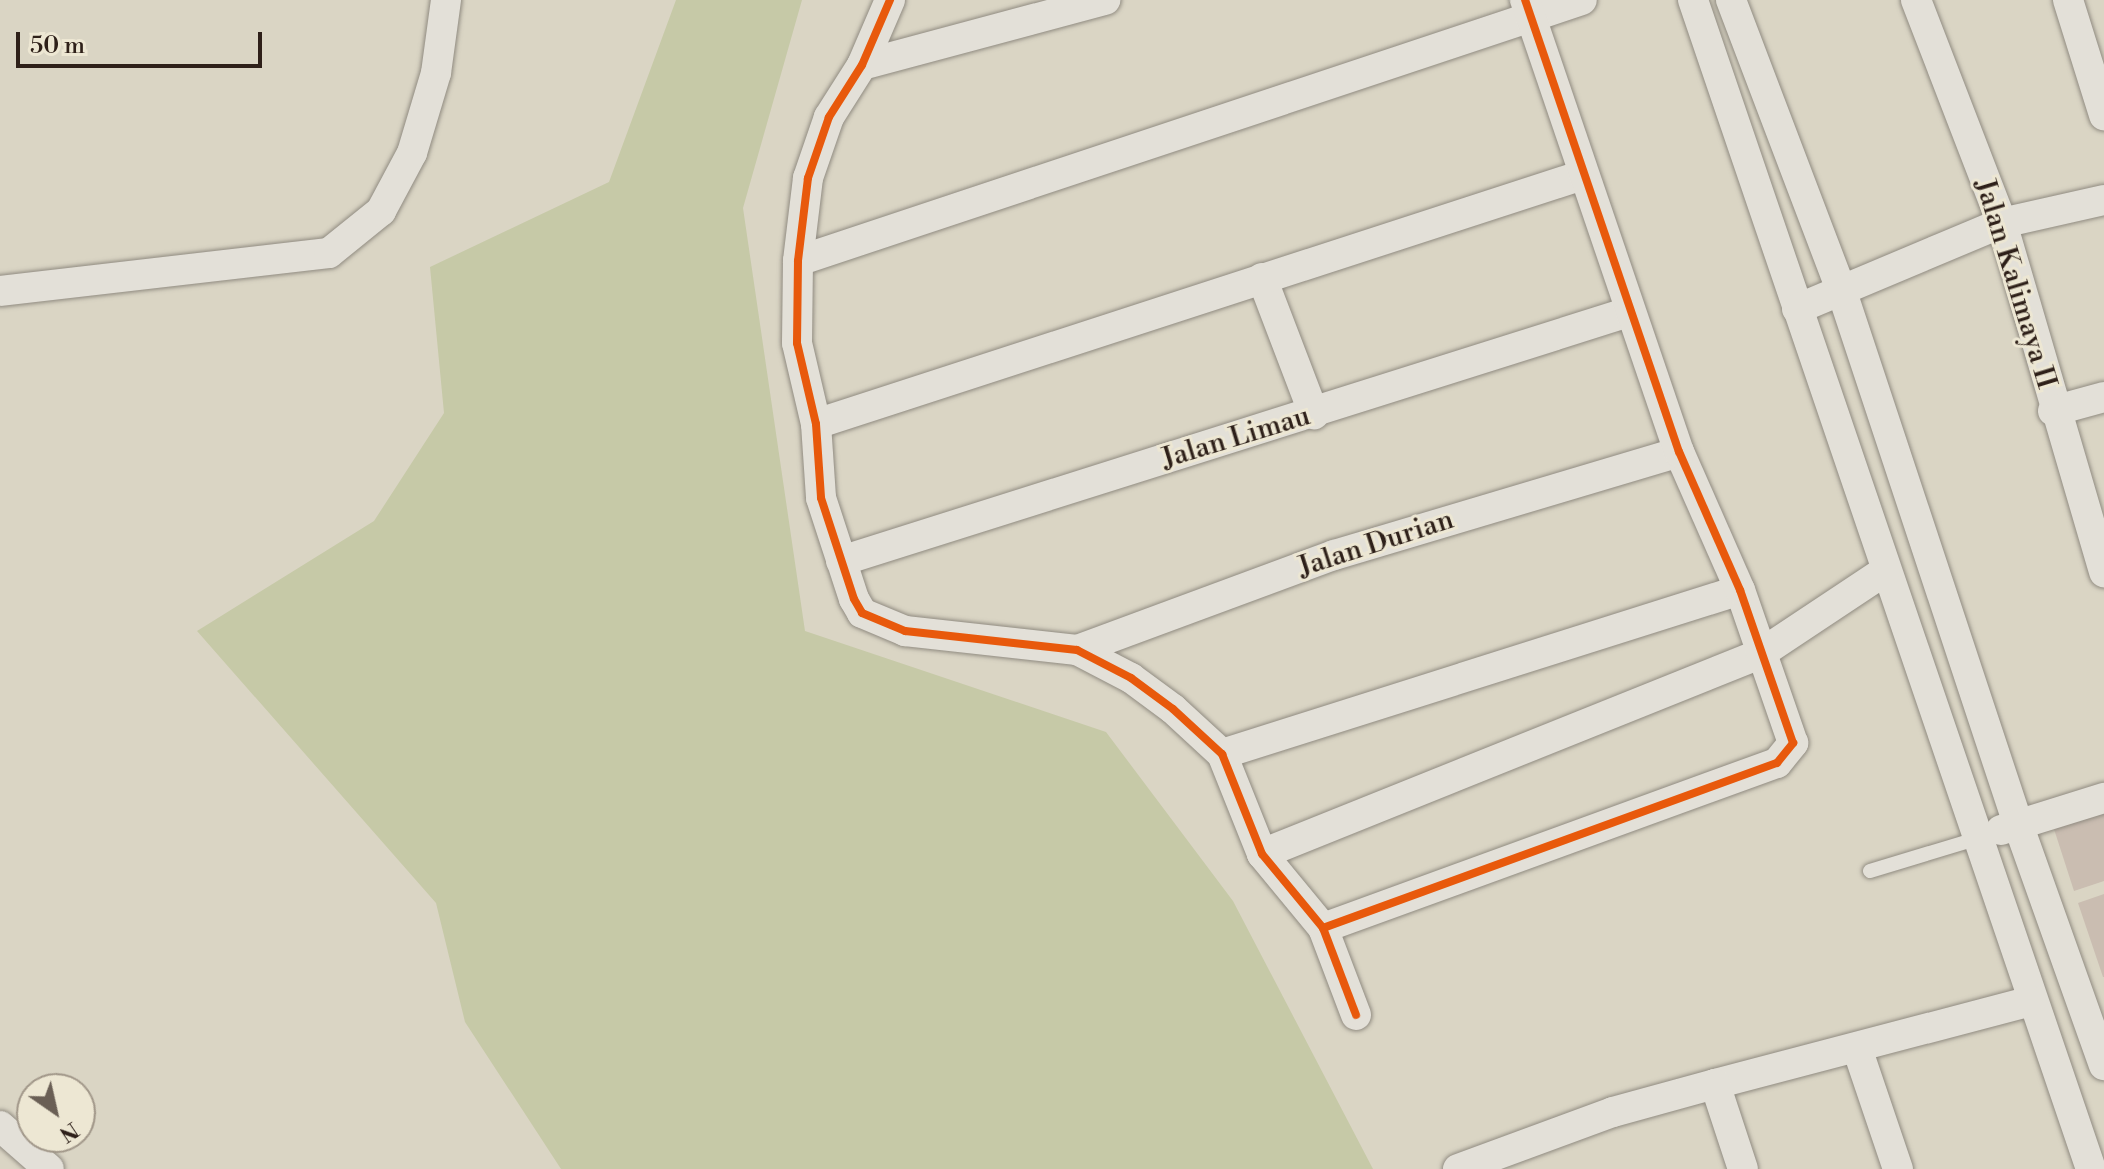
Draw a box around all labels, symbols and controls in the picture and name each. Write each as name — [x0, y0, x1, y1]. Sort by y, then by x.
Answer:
scale bar — [20, 16, 266, 66]
text: 50 m — [30, 31, 85, 61]
street label: Jalan Kalimaya II — [1967, 175, 2063, 393]
street label: Jalan Limau — [1158, 400, 1314, 476]
street label: Jalan Durian — [1294, 503, 1458, 585]
north arrow — [16, 1073, 96, 1153]
text: N — [54, 1116, 83, 1148]

